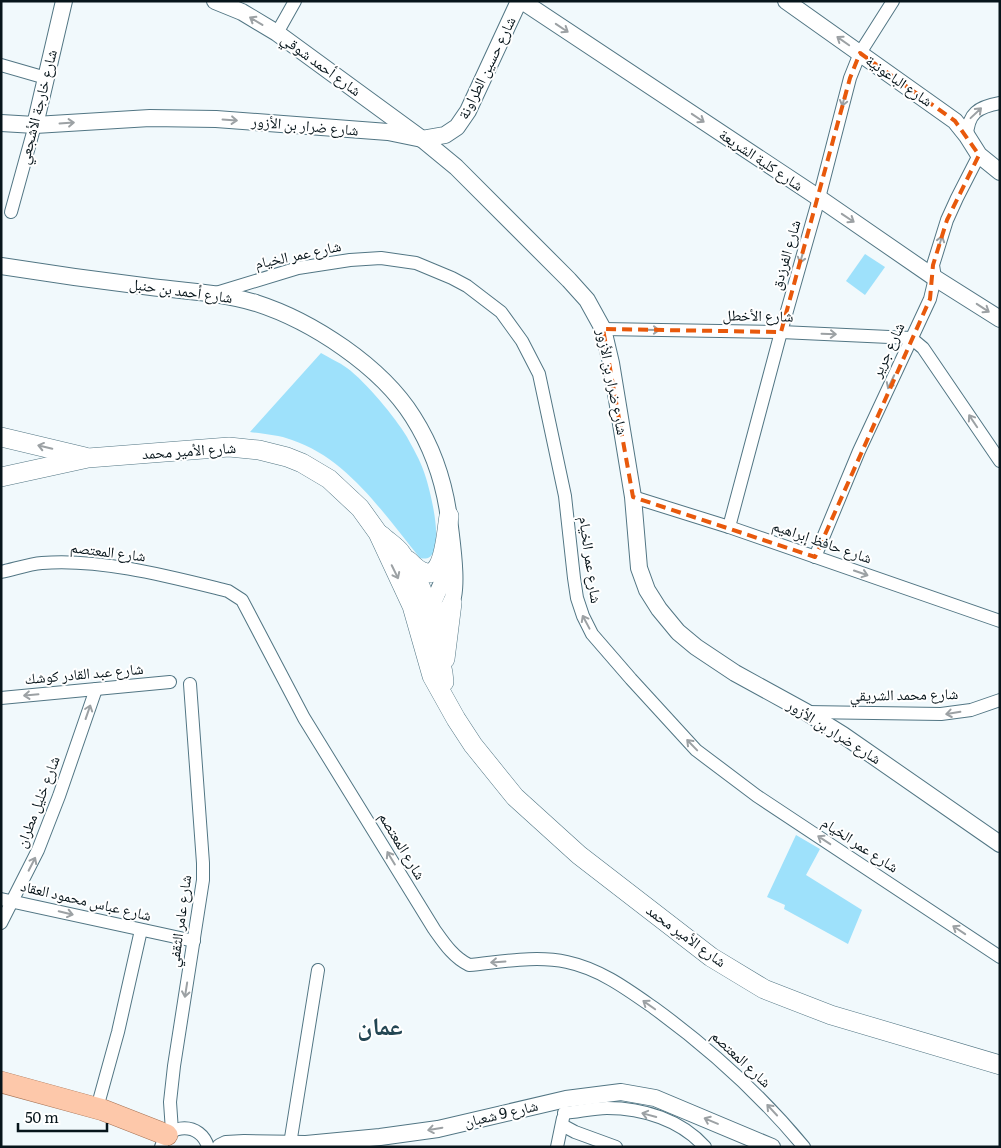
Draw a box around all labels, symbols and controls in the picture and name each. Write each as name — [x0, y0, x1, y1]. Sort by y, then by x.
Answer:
street label: شارع حسين الطراونة — [451, 12, 521, 123]
one-way arrow — [250, 15, 264, 25]
one-way arrow — [555, 23, 569, 33]
street label: شارع أحمد شوقي — [276, 27, 367, 102]
one-way arrow — [836, 36, 850, 46]
street label: شارع خارجة الأشجعي — [11, 47, 64, 167]
street label: شارع الباعونية — [862, 48, 938, 111]
one-way arrow — [839, 91, 848, 107]
one-way arrow — [970, 107, 983, 119]
street label: شارع ضرار بن الأزور — [250, 108, 360, 141]
one-way arrow — [690, 113, 704, 123]
one-way arrow — [221, 115, 237, 125]
one-way arrow — [59, 119, 75, 128]
street label: شارع كلية الشريعة — [715, 122, 809, 196]
one-way arrow — [840, 213, 854, 223]
street label: شارع الفرزدق — [764, 217, 806, 292]
street label: شارع عمر الخيام — [252, 233, 343, 274]
one-way arrow — [936, 235, 945, 251]
one-way arrow — [797, 248, 807, 264]
street label: شارع أحمد بن حنبل — [128, 271, 234, 308]
street label: شارع الأخطل — [722, 302, 794, 327]
one-way arrow — [975, 303, 989, 313]
street label: شارع جرير — [863, 318, 909, 382]
one-way arrow — [644, 325, 660, 335]
street label: شارع ضرار بن الأزور — [592, 326, 635, 437]
one-way arrow — [821, 329, 837, 339]
one-way arrow — [885, 374, 895, 389]
one-way arrow — [967, 414, 977, 428]
street label: شارع الأمير محمد — [141, 435, 237, 464]
one-way arrow — [37, 442, 53, 451]
street label: شارع حافظ إبراهيم — [770, 513, 876, 568]
street label: شارع عمر الخيام — [574, 515, 609, 605]
street label: شارع المعتصم — [69, 534, 147, 567]
one-way arrow — [391, 564, 400, 579]
one-way arrow — [852, 568, 868, 578]
one-way arrow — [581, 615, 591, 630]
street label: شارع عبد القادر كوشك — [24, 656, 144, 689]
street label: شارع محمد الشريقي — [849, 681, 959, 708]
one-way arrow — [23, 690, 39, 700]
street label: شارع ضرار بن الأزور — [782, 692, 887, 769]
one-way arrow — [84, 704, 93, 720]
one-way arrow — [945, 708, 961, 718]
one-way arrow — [686, 739, 698, 751]
street label: شارع خليل مطران — [9, 752, 65, 851]
street label: شارع المعتصم — [374, 807, 433, 884]
street label: شارع عمر الخيام — [818, 810, 904, 877]
one-way arrow — [817, 835, 831, 845]
one-way arrow — [385, 852, 395, 866]
one-way arrow — [27, 857, 37, 872]
street label: شارع عباس محمود العقاد — [19, 873, 154, 926]
street label: شارع عامر الثقفي — [161, 873, 198, 969]
street label: شارع الأمير محمد — [642, 898, 732, 972]
one-way arrow — [57, 909, 73, 918]
one-way arrow — [952, 925, 966, 935]
one-way arrow — [490, 958, 506, 967]
one-way arrow — [180, 981, 190, 997]
one-way arrow — [642, 1000, 656, 1010]
district label: عمان — [357, 1006, 403, 1043]
street label: شارع المعتصم — [707, 1024, 778, 1092]
street label: شارع 9 شعبان — [461, 1093, 540, 1132]
scale bar — [18, 1100, 106, 1132]
one-way arrow — [766, 1104, 778, 1117]
text: 50 m — [25, 1105, 59, 1128]
one-way arrow — [641, 1109, 657, 1119]
one-way arrow — [704, 1116, 719, 1126]
one-way arrow — [428, 1125, 444, 1135]

